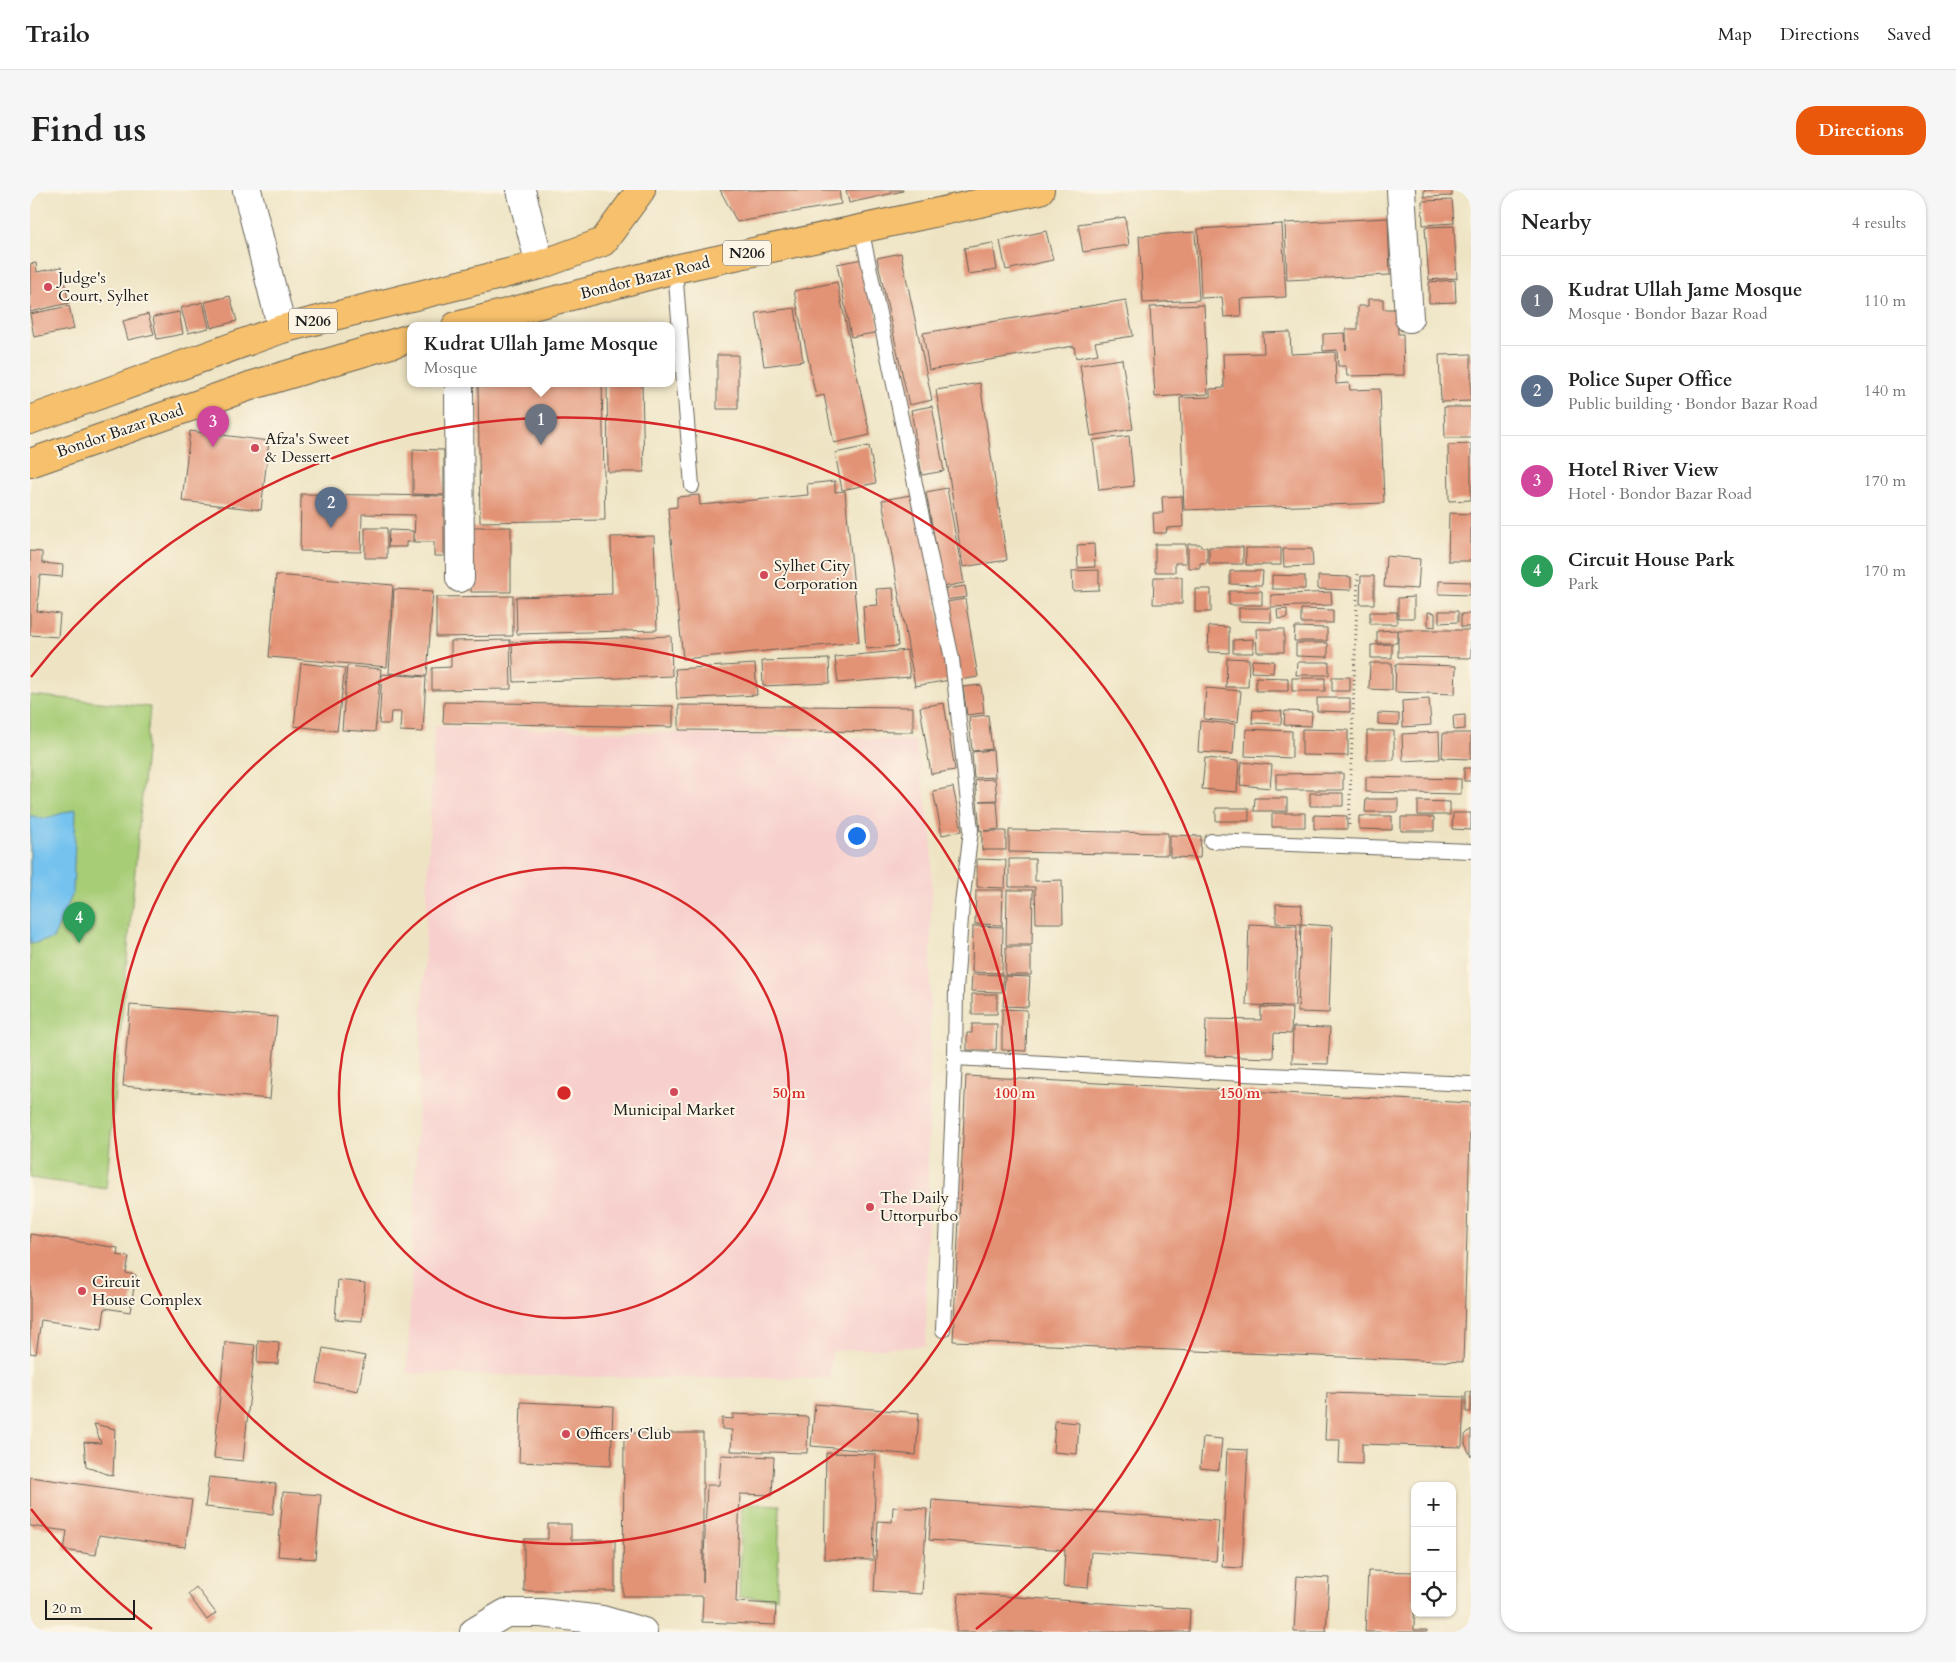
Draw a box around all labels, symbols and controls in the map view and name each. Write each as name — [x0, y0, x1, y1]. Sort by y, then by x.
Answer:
text: Trailo — [25, 18, 90, 51]
text: Map — [1718, 22, 1752, 47]
text: Directions — [1780, 22, 1859, 47]
text: Saved — [1887, 22, 1931, 47]
text: Find us — [30, 106, 146, 154]
button: Directions — [1796, 106, 1926, 155]
text: Nearby — [1521, 208, 1592, 237]
text: 4 results — [1852, 212, 1906, 234]
road number: N206 — [723, 240, 771, 266]
street label: Bondor Bazar Road — [578, 251, 713, 305]
place label: Judge's Court, Sylhet — [56, 267, 149, 307]
text: Kudrat Ullah Jame Mosque — [1568, 277, 1802, 303]
marker: Judge's Court, Sylhet — [42, 281, 54, 293]
text: 1 — [1533, 290, 1541, 312]
text: 110 m — [1864, 290, 1906, 312]
text: Mosque · Bondor Bazar Road — [1568, 303, 1767, 325]
road number: N206 — [289, 308, 337, 334]
popup — [407, 322, 675, 387]
text: Kudrat Ullah Jame Mosque — [424, 331, 658, 357]
text: Mosque — [424, 357, 477, 379]
text: Police Super Office — [1568, 367, 1732, 393]
text: 2 — [1533, 380, 1541, 402]
text: 140 m — [1864, 380, 1906, 402]
text: Public building · Bondor Bazar Road — [1568, 393, 1818, 415]
street label: Bondor Bazar Road — [54, 399, 187, 463]
pin: 1 — [525, 404, 557, 445]
pin: 3 — [197, 406, 229, 447]
place label: Afza's Sweet & Dessert — [265, 428, 349, 468]
marker: Afza's Sweet & Dessert — [249, 442, 261, 454]
text: Hotel River View — [1568, 457, 1719, 483]
text: 3 — [1533, 470, 1541, 492]
text: 170 m — [1864, 470, 1906, 492]
text: Hotel · Bondor Bazar Road — [1568, 483, 1752, 505]
pin: 2 — [315, 487, 347, 528]
text: Circuit House Park — [1568, 547, 1735, 573]
place label: Sylhet City Corporation — [774, 555, 858, 595]
text: 4 — [1533, 560, 1541, 582]
text: 170 m — [1864, 560, 1906, 582]
marker: Sylhet City Corporation — [758, 569, 770, 581]
text: Park — [1568, 573, 1599, 595]
your location — [844, 823, 870, 849]
pin: 4 — [63, 902, 95, 943]
text: 50 m — [772, 1083, 806, 1103]
text: 100 m — [995, 1083, 1036, 1103]
text: 150 m — [1220, 1083, 1261, 1103]
centre of rings — [555, 1084, 573, 1102]
marker: Municipal Market — [668, 1086, 680, 1098]
place label: Municipal Market — [613, 1099, 735, 1121]
place label: The Daily Uttorpurbo — [880, 1187, 958, 1227]
marker: The Daily Uttorpurbo — [864, 1201, 876, 1213]
place label: Circuit House Complex — [92, 1271, 202, 1311]
marker: Circuit House Complex — [76, 1285, 88, 1297]
place label: Officers' Club — [576, 1423, 671, 1445]
marker: Officers' Club — [560, 1428, 572, 1440]
map controls — [1411, 1482, 1456, 1617]
button: + — [1411, 1482, 1456, 1527]
button: − — [1411, 1527, 1456, 1572]
button: locate — [1411, 1572, 1456, 1617]
scale bar — [45, 1597, 135, 1620]
text: 20 m — [52, 1599, 82, 1618]

